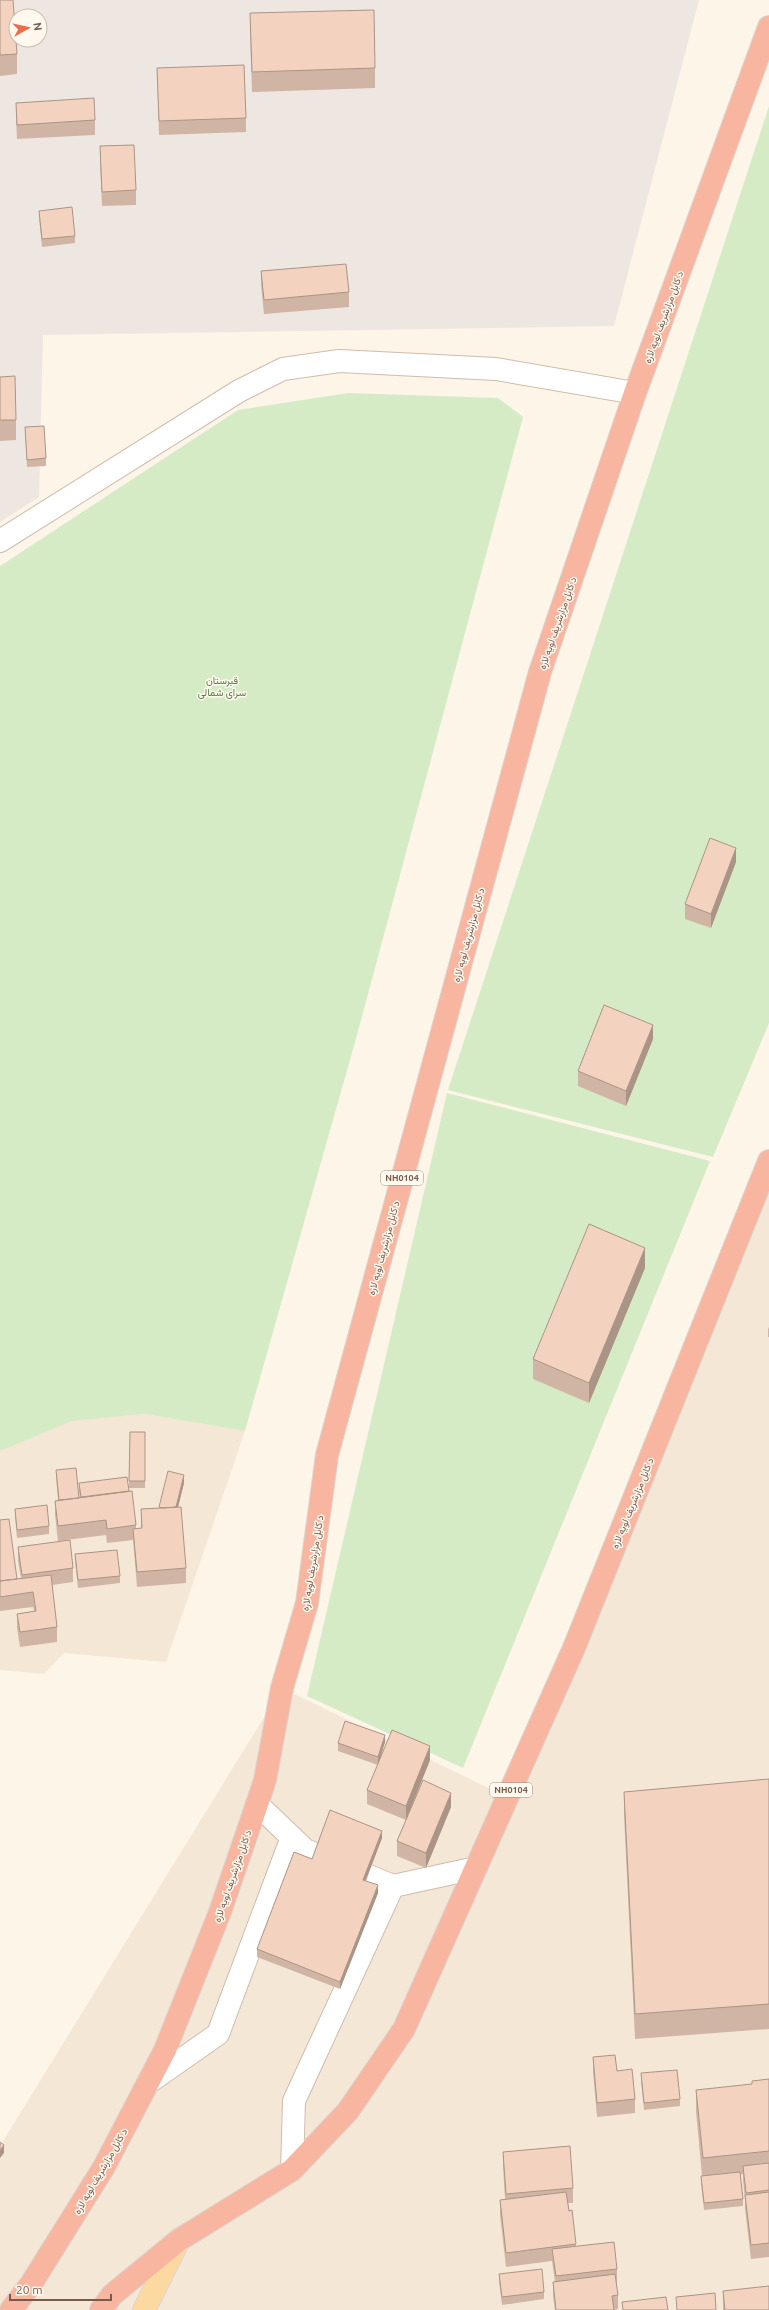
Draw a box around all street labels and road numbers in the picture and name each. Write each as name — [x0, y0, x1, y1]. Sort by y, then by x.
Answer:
street label: د کابل مزارشریف لویه لاره — [642, 270, 686, 365]
street label: د کابل مزارشریف لویه لاره — [537, 575, 579, 671]
street label: د کابل مزارشریف لویه لاره — [451, 887, 487, 984]
road number: NH0104 — [381, 1171, 423, 1185]
street label: د کابل مزارشریف لویه لاره — [366, 1200, 402, 1297]
street label: د کابل مزارشریف لویه لاره — [609, 1456, 657, 1551]
street label: د کابل مزارشریف لویه لاره — [299, 1514, 327, 1612]
road number: NH0104 — [490, 1783, 532, 1797]
street label: د کابل مزارشریف لویه لاره — [212, 1828, 254, 1924]
street label: د کابل مزارشریف لویه لاره — [71, 2126, 130, 2216]

